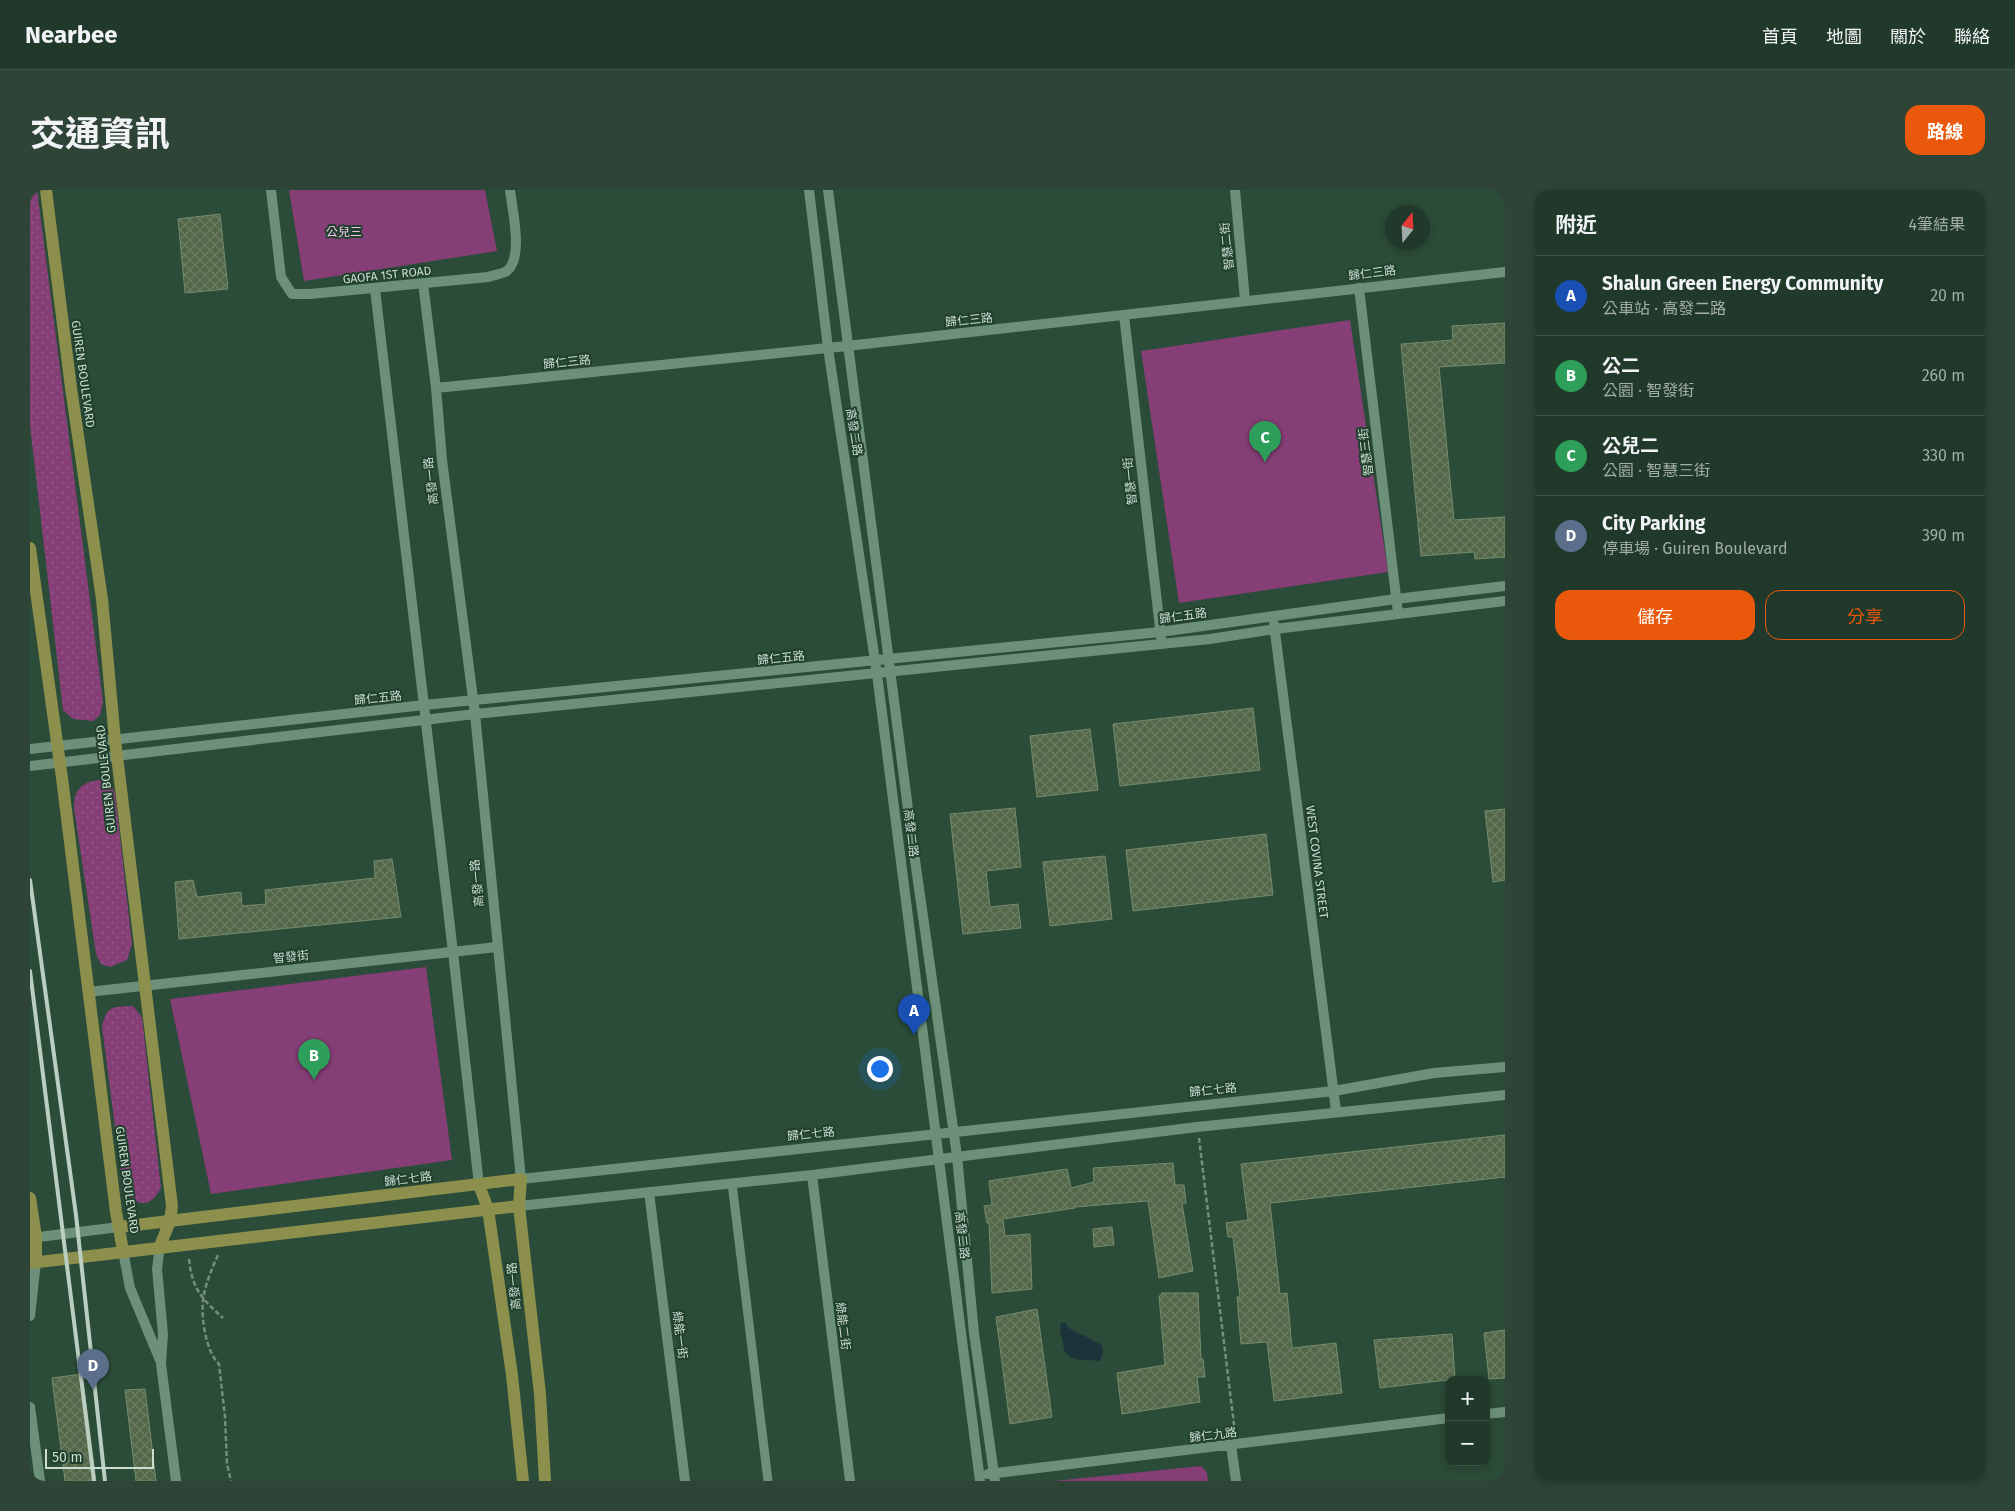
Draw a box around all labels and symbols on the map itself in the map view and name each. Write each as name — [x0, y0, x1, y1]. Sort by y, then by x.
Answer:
north arrow — [1385, 205, 1430, 250]
street label: 智慧二街 — [1218, 221, 1236, 271]
park label: 公兒三 — [326, 225, 362, 239]
street label: GAOFA 1ST ROAD — [342, 263, 432, 287]
street label: 歸仁三路 — [1347, 263, 1397, 283]
street label: 歸仁三路 — [944, 311, 994, 329]
street label: GUIREN BOULEVARD — [69, 319, 98, 429]
street label: 歸仁三路 — [542, 353, 592, 371]
street label: 高發二路 — [843, 407, 865, 457]
pin: C — [1249, 421, 1281, 462]
street label: 智慧三街 — [1356, 427, 1376, 477]
street label: 高發一路 — [421, 456, 441, 506]
street label: 智慧一街 — [1121, 456, 1139, 506]
street label: 歸仁五路 — [1158, 606, 1208, 626]
street label: 歸仁五路 — [756, 649, 806, 667]
street label: 歸仁五路 — [353, 689, 403, 707]
street label: GUIREN BOULEVARD — [93, 724, 119, 834]
street label: WEST COVINA STREET — [1303, 805, 1331, 920]
street label: 高發二路 — [901, 808, 921, 858]
street label: 高發一路 — [468, 858, 486, 908]
street label: 智發街 — [272, 948, 310, 966]
pin: A — [898, 994, 930, 1035]
pin: B — [298, 1039, 330, 1080]
your location — [867, 1056, 893, 1082]
street label: 歸仁七路 — [1188, 1081, 1238, 1099]
street label: GUIREN BOULEVARD — [113, 1125, 142, 1235]
street label: 歸仁七路 — [786, 1125, 836, 1143]
street label: 歸仁七路 — [383, 1169, 433, 1189]
street label: 高發二路 — [952, 1210, 972, 1260]
street label: 高發一路 — [505, 1261, 523, 1311]
street label: 綠能二街 — [833, 1301, 853, 1351]
street label: 綠能一街 — [670, 1310, 690, 1360]
pin: D — [77, 1349, 109, 1390]
street label: 歸仁九路 — [1188, 1425, 1238, 1445]
scale bar — [45, 1446, 154, 1469]

